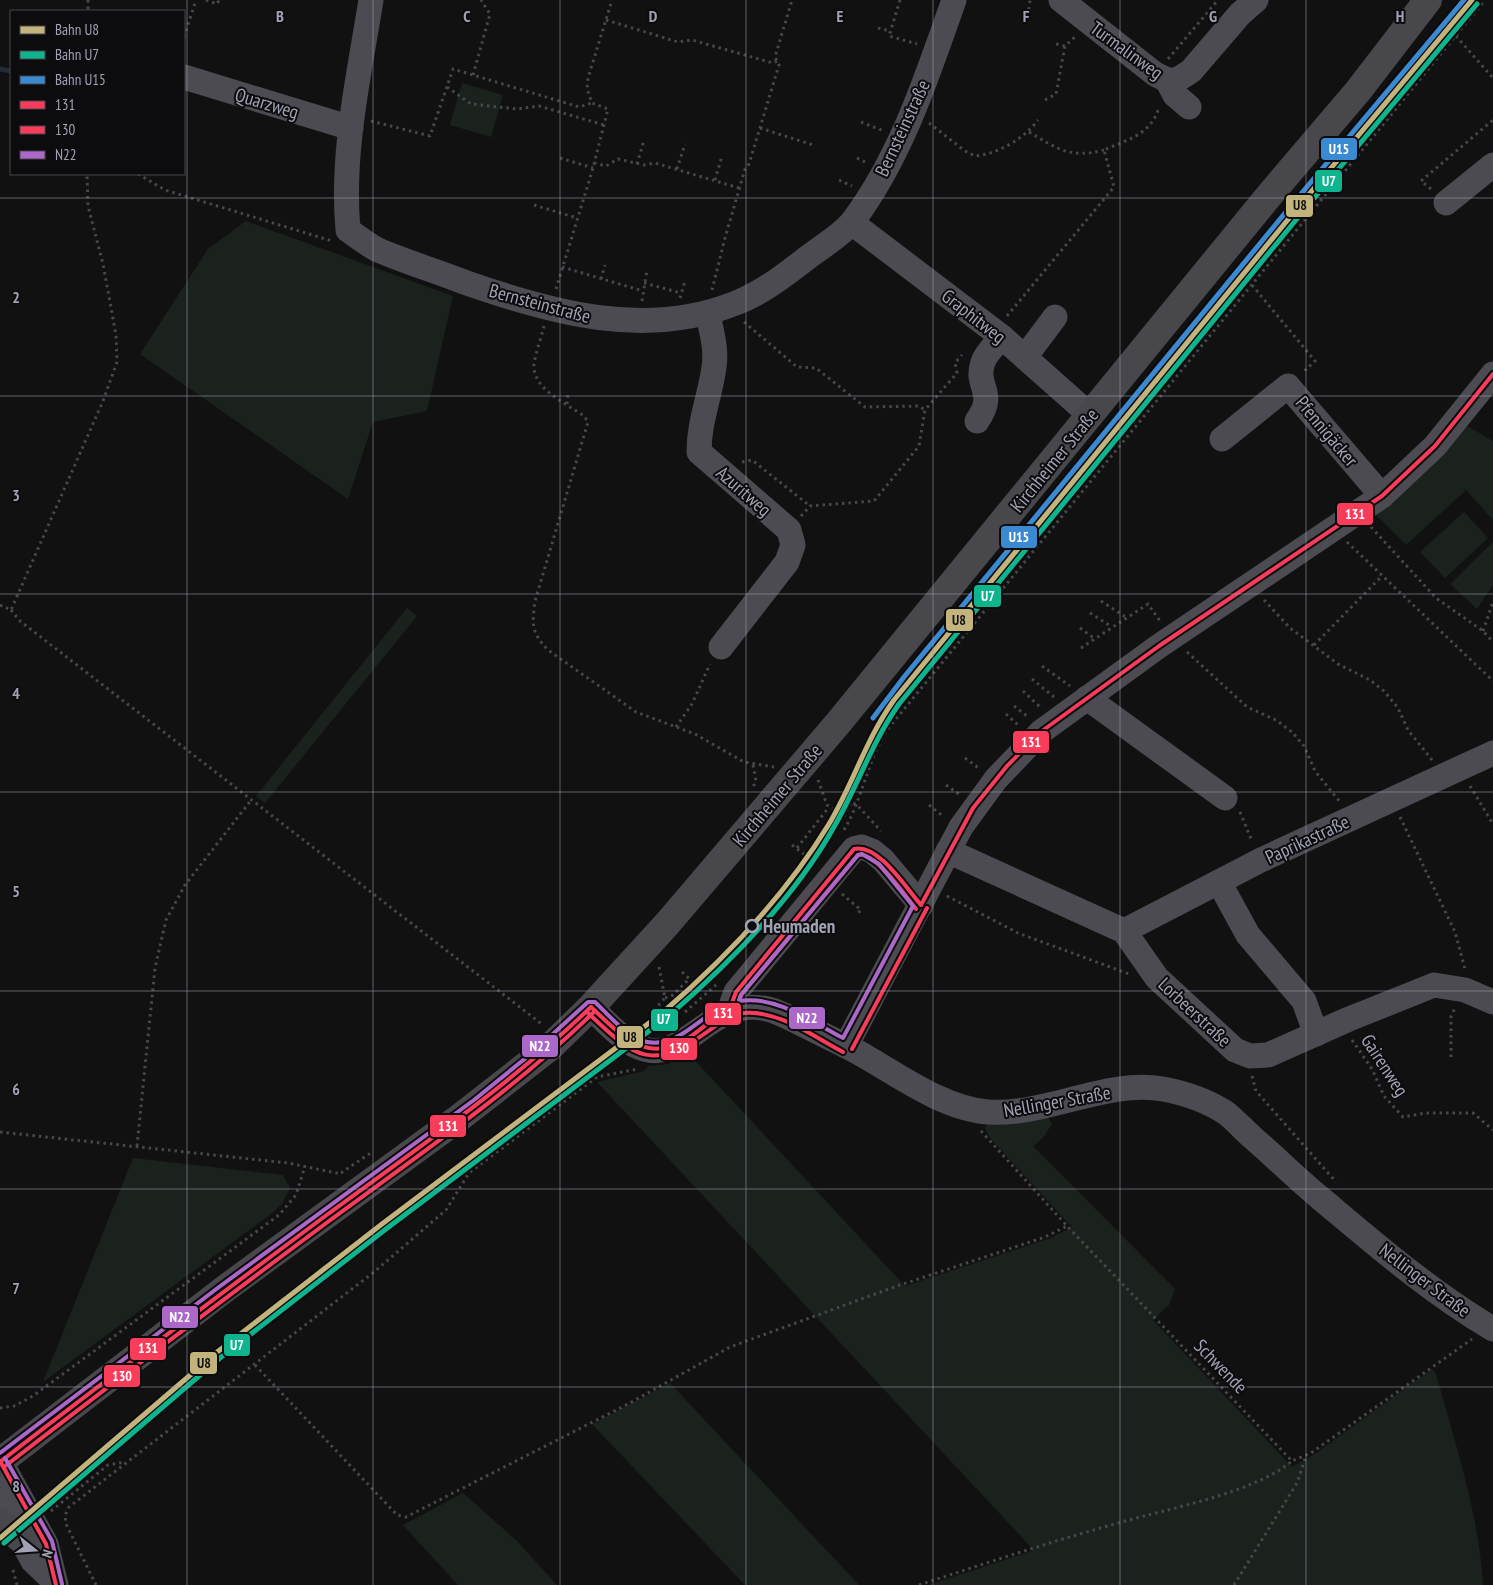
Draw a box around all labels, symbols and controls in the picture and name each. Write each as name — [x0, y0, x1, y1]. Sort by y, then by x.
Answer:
text: B — [276, 6, 284, 26]
text: C — [463, 6, 471, 26]
text: D — [649, 6, 658, 26]
text: E — [837, 6, 844, 26]
text: F — [1023, 6, 1030, 26]
text: G — [1209, 6, 1217, 26]
text: H — [1396, 6, 1404, 26]
legend — [10, 10, 185, 175]
street label: Turmalinweg — [1086, 16, 1168, 84]
text: Bahn U8 — [55, 20, 99, 39]
text: Bahn U7 — [55, 45, 99, 64]
text: Bahn U15 — [55, 70, 106, 89]
street label: Bernsteinstraße — [869, 76, 935, 180]
street label: Quarzweg — [232, 82, 302, 124]
text: 131 — [55, 95, 75, 114]
text: 130 — [55, 120, 76, 139]
line badge: U15 — [1320, 137, 1358, 161]
text: U15 — [1329, 140, 1349, 158]
text: N22 — [55, 145, 77, 164]
line badge: U7 — [1314, 169, 1343, 193]
text: U7 — [1322, 172, 1336, 190]
line badge: U8 — [1285, 194, 1314, 218]
text: U8 — [1293, 196, 1307, 214]
street label: Bernsteinstraße — [487, 278, 593, 328]
street label: Graphitweg — [937, 283, 1011, 349]
text: 2 — [12, 287, 20, 307]
street label: Pfennigäcker — [1291, 391, 1364, 472]
street label: Kirchheimer Straße — [1005, 403, 1103, 517]
street label: Azuritweg — [711, 461, 777, 521]
text: 3 — [12, 485, 20, 505]
line badge: 131 — [1336, 502, 1374, 526]
text: 131 — [1345, 505, 1365, 523]
line badge: U15 — [1000, 525, 1038, 549]
text: U15 — [1009, 528, 1029, 546]
line badge: U7 — [973, 584, 1002, 608]
text: U7 — [981, 587, 995, 605]
line badge: U8 — [945, 608, 974, 632]
text: U8 — [952, 611, 966, 629]
text: 4 — [12, 683, 20, 703]
line badge: 131 — [1012, 730, 1050, 754]
text: 131 — [1021, 733, 1041, 751]
street label: Kirchheimer Straße — [727, 739, 827, 851]
street label: Paprikastraße — [1261, 809, 1353, 869]
text: 5 — [12, 881, 20, 901]
place label: Heumaden — [763, 914, 835, 938]
marker: Heumaden — [745, 919, 759, 933]
street label: Lorbeerstraße — [1154, 972, 1237, 1052]
line badge: 131 — [704, 1002, 742, 1026]
text: 131 — [713, 1004, 733, 1022]
line badge: N22 — [788, 1006, 826, 1030]
line badge: U7 — [650, 1008, 679, 1032]
text: N22 — [797, 1009, 817, 1027]
text: U7 — [657, 1010, 671, 1028]
line badge: U8 — [616, 1025, 644, 1049]
text: U8 — [623, 1028, 637, 1046]
street label: Gairenweg — [1356, 1029, 1414, 1101]
line badge: N22 — [521, 1034, 559, 1058]
text: N22 — [530, 1037, 550, 1055]
line badge: 130 — [660, 1037, 698, 1061]
text: 130 — [669, 1039, 689, 1057]
text: 6 — [12, 1079, 20, 1099]
street label: Nellinger Straße — [1002, 1080, 1112, 1122]
line badge: 131 — [429, 1114, 467, 1138]
text: 131 — [438, 1117, 458, 1135]
street label: Nellinger Straße — [1375, 1238, 1475, 1322]
text: 7 — [12, 1278, 20, 1298]
line badge: N22 — [161, 1305, 199, 1329]
text: N22 — [170, 1308, 190, 1326]
line badge: U7 — [223, 1333, 251, 1357]
street label: Schwende — [1189, 1334, 1253, 1398]
text: U7 — [230, 1336, 244, 1354]
line badge: 131 — [129, 1337, 167, 1361]
text: 131 — [138, 1339, 158, 1357]
line badge: U8 — [189, 1351, 218, 1375]
text: U8 — [197, 1354, 211, 1372]
line badge: 130 — [103, 1364, 141, 1388]
text: 130 — [112, 1367, 132, 1385]
text: 8 — [12, 1476, 20, 1496]
north arrow — [10, 1525, 60, 1575]
text: N — [38, 1548, 57, 1560]

